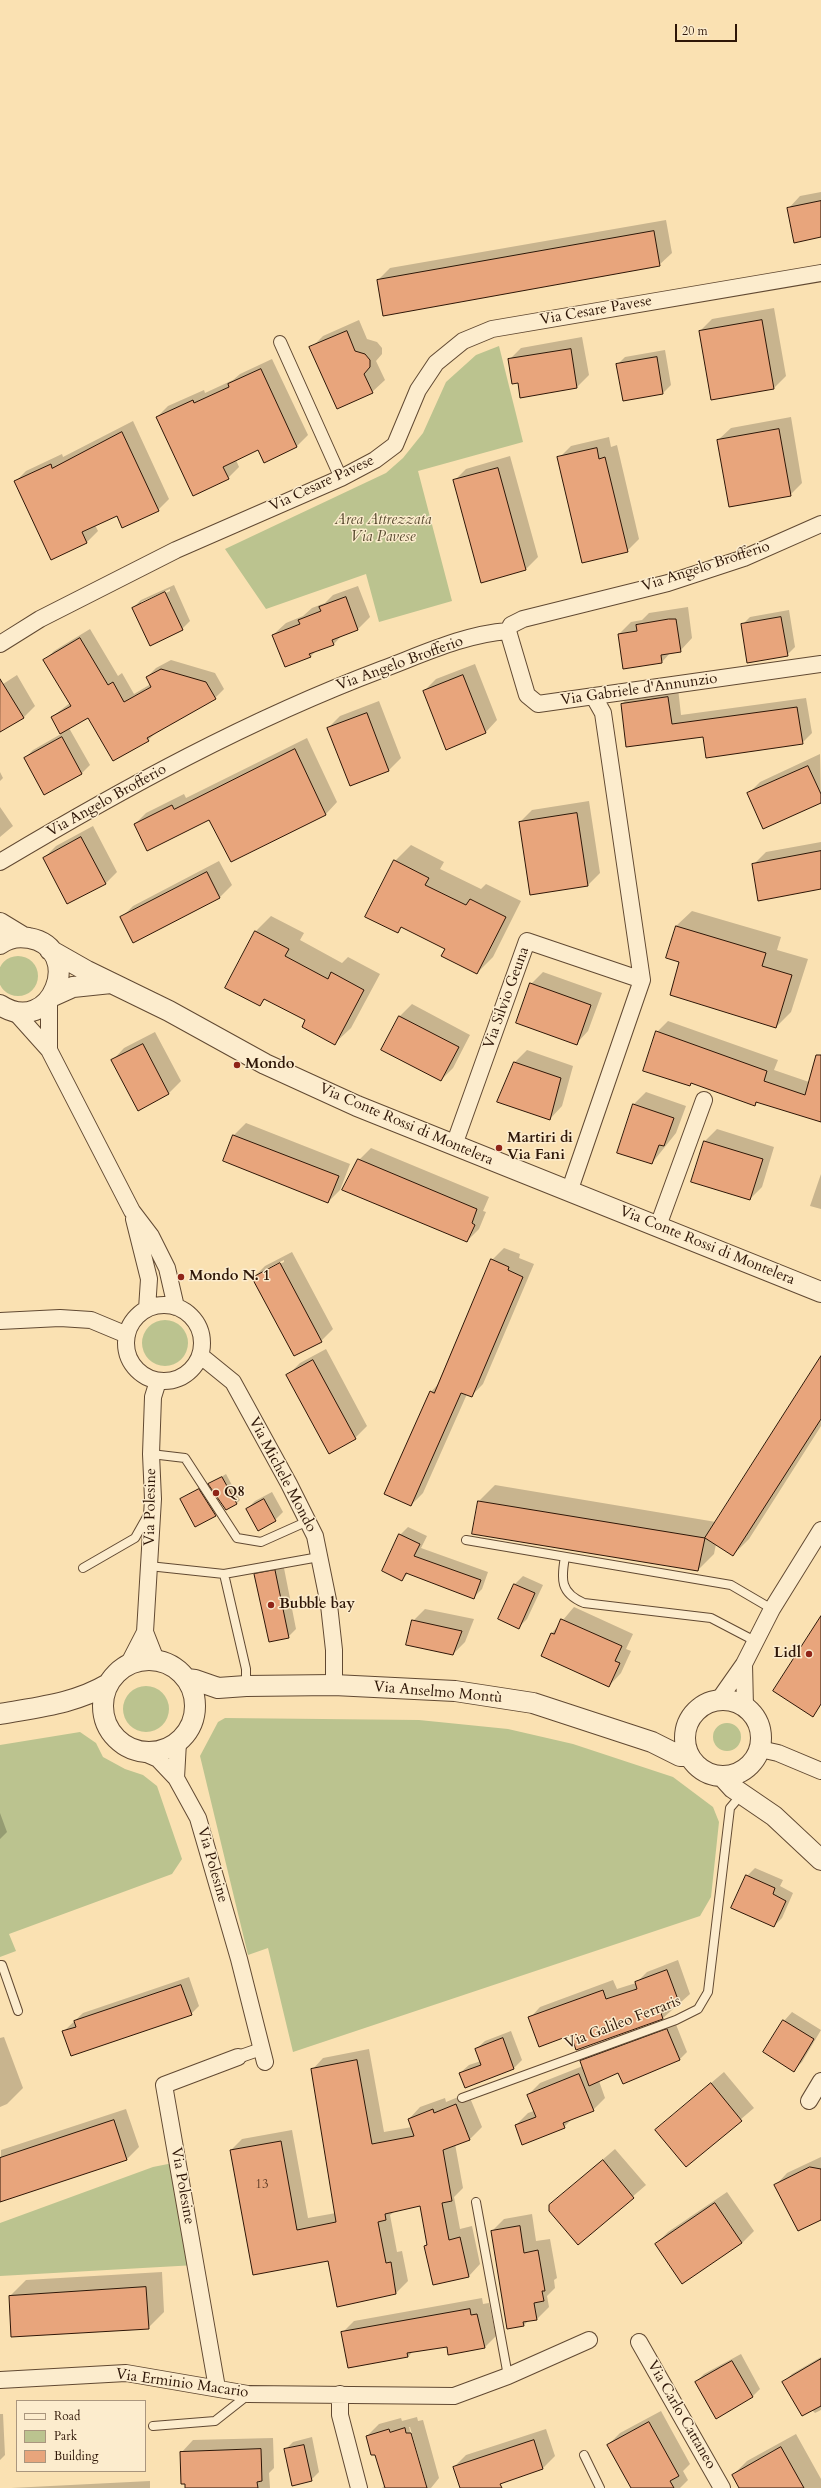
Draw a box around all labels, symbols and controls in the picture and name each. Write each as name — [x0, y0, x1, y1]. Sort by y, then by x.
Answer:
scale bar — [677, 16, 739, 42]
text: 20 m — [682, 23, 708, 39]
street label: Via Cesare Pavese — [539, 292, 653, 330]
street label: Via Cesare Pavese — [267, 452, 377, 516]
park label: Area Attrezzata Via Pavese — [335, 512, 431, 547]
street label: Via Angelo Brofferio — [640, 538, 772, 596]
street label: Via Angelo Brofferio — [334, 633, 466, 695]
street label: Via Gabriele d'Annunzio — [559, 670, 719, 710]
street label: Via Angelo Brofferio — [44, 761, 170, 841]
street label: Via Silvio Geuna — [480, 945, 534, 1051]
place label: Mondo — [245, 1056, 295, 1074]
marker: Mondo — [232, 1060, 242, 1070]
street label: Via Conte Rossi di Montelera — [316, 1080, 496, 1170]
place label: Martiri di Via Fani — [507, 1130, 573, 1165]
marker: Martiri di Via Fani — [494, 1143, 504, 1153]
street label: Via Conte Rossi di Montelera — [617, 1203, 797, 1289]
place label: Mondo N. 1 — [189, 1268, 270, 1286]
marker: Mondo N. 1 — [176, 1272, 186, 1282]
street label: Via Michele Mondo — [244, 1414, 320, 1536]
street label: Via Polesine — [141, 1468, 161, 1546]
place label: Q8 — [224, 1484, 245, 1502]
marker: Q8 — [211, 1488, 221, 1498]
place label: Bubble bay — [279, 1596, 355, 1614]
marker: Bubble bay — [266, 1600, 276, 1610]
place label: Lidl — [774, 1645, 801, 1663]
marker: Lidl — [804, 1649, 814, 1659]
street label: Via Anselmo Montù — [373, 1678, 503, 1708]
street label: Via Polesine — [193, 1825, 231, 1905]
street label: Via Galileo Ferraris — [563, 1993, 683, 2053]
street label: Via Polesine — [166, 2146, 198, 2226]
house number: 13 — [255, 2177, 269, 2193]
street label: Via Carlo Cattaneo — [643, 2357, 719, 2473]
street label: Via Erminio Macario — [114, 2366, 250, 2402]
legend — [16, 2400, 146, 2472]
text: Road — [54, 2408, 80, 2424]
text: Park — [54, 2428, 77, 2444]
text: Building — [54, 2448, 98, 2464]

